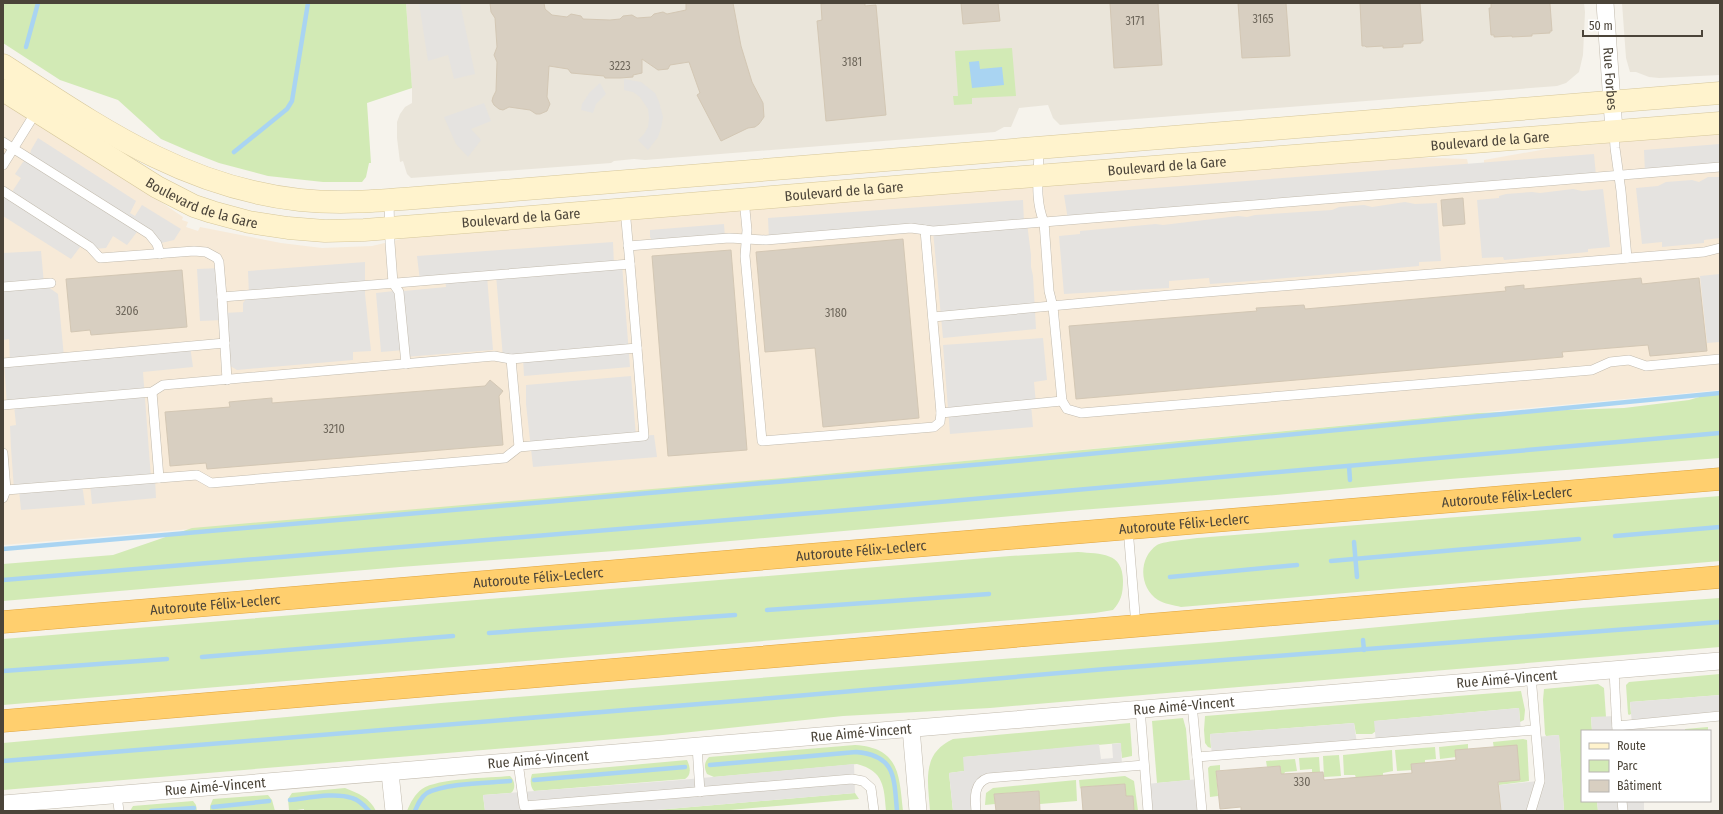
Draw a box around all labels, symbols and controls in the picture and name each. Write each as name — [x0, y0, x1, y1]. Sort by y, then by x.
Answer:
house number: 3165 — [1252, 12, 1274, 26]
scale bar — [1583, 12, 1702, 38]
house number: 3171 — [1125, 14, 1145, 28]
text: 50 m — [1589, 19, 1613, 33]
street label: Rue Forbes — [1599, 47, 1621, 111]
house number: 3181 — [842, 55, 862, 69]
house number: 3223 — [609, 59, 631, 73]
street label: Boulevard de la Gare — [1430, 128, 1550, 154]
street label: Boulevard de la Gare — [1107, 153, 1227, 179]
street label: Boulevard de la Gare — [142, 174, 259, 232]
street label: Boulevard de la Gare — [784, 178, 904, 205]
street label: Boulevard de la Gare — [461, 205, 581, 231]
house number: 3206 — [116, 304, 138, 318]
house number: 3180 — [825, 306, 847, 320]
house number: 3210 — [323, 422, 345, 436]
street label: Autoroute Félix-Leclerc — [1441, 483, 1573, 511]
street label: Autoroute Félix-Leclerc — [1118, 510, 1250, 538]
street label: Autoroute Félix-Leclerc — [795, 537, 927, 565]
street label: Autoroute Félix-Leclerc — [472, 564, 604, 592]
street label: Autoroute Félix-Leclerc — [149, 591, 281, 619]
street label: Rue Aimé-Vincent — [1456, 667, 1558, 692]
street label: Rue Aimé-Vincent — [1133, 693, 1236, 719]
street label: Rue Aimé-Vincent — [810, 720, 913, 746]
legend — [1581, 730, 1711, 802]
text: Route — [1617, 739, 1646, 753]
street label: Rue Aimé-Vincent — [487, 747, 590, 773]
text: Parc — [1617, 759, 1638, 773]
street label: Rue Aimé-Vincent — [164, 774, 267, 799]
house number: 330 — [1293, 775, 1311, 789]
text: Bâtiment — [1617, 779, 1662, 793]

